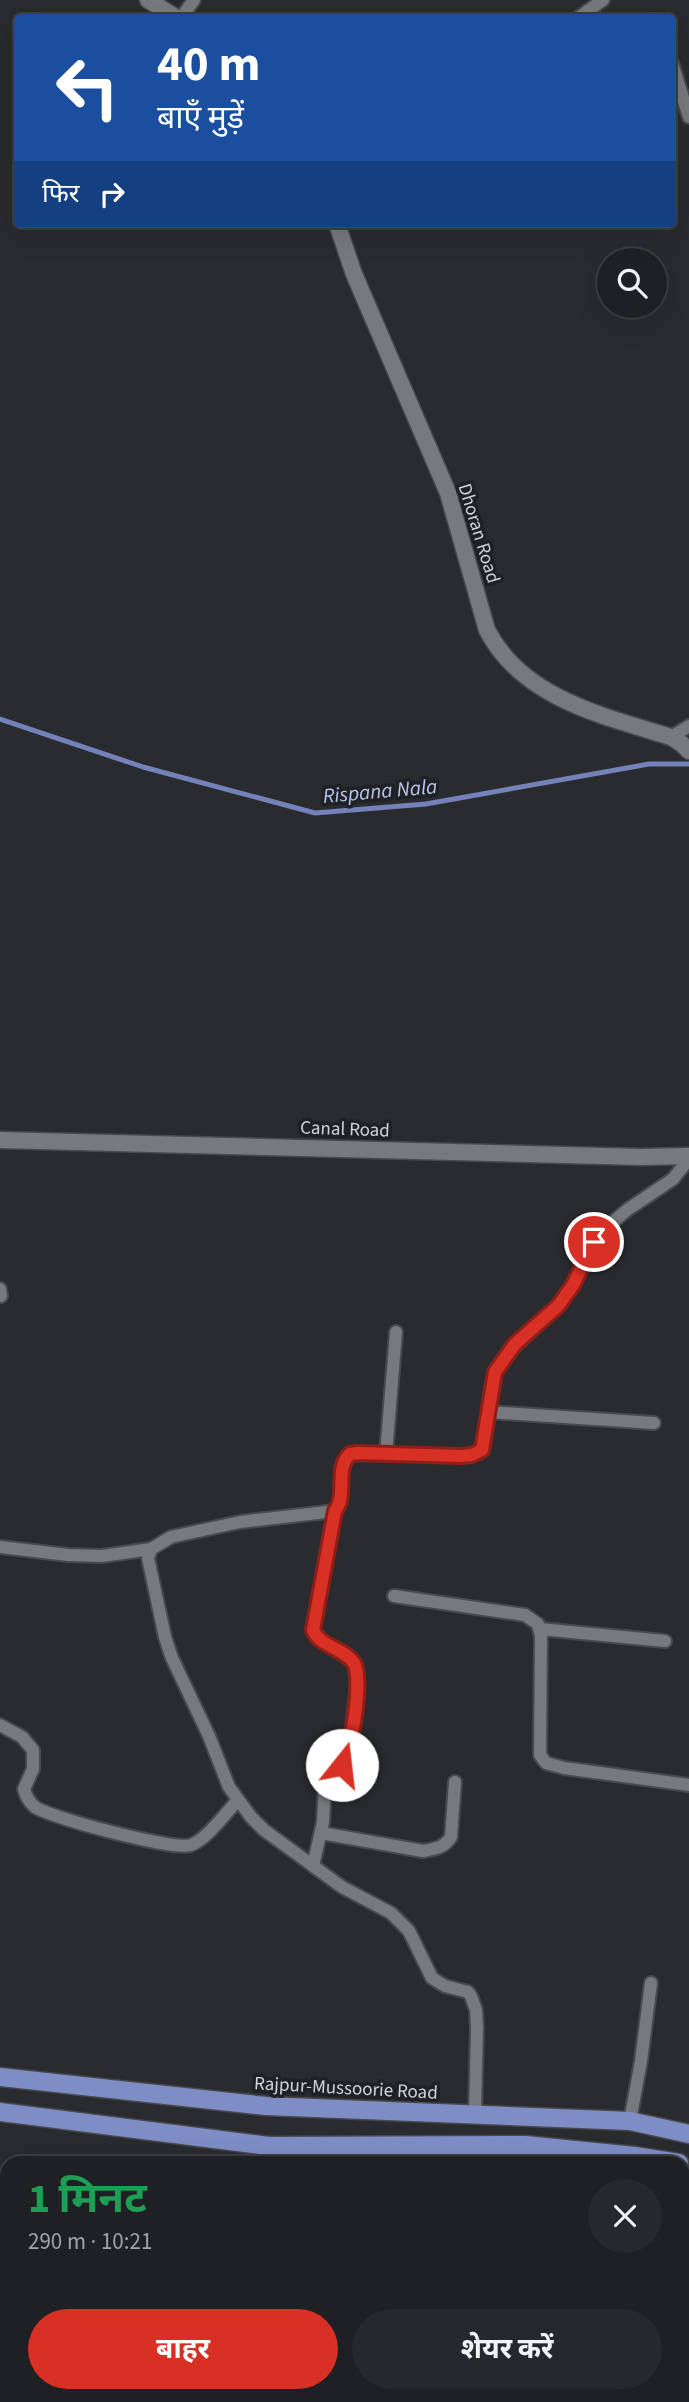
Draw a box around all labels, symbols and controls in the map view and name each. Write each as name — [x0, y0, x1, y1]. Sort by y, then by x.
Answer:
text: 40 m — [157, 30, 261, 100]
icon: left — [42, 42, 133, 133]
text: बाएँ मुड़ें — [157, 95, 244, 141]
text: फिर — [42, 175, 79, 212]
icon: right — [93, 175, 131, 213]
map controls — [597, 248, 667, 318]
button: search — [597, 248, 667, 318]
street label: Dhoran Road — [451, 480, 507, 587]
water label: Rispana Nala — [322, 771, 438, 811]
street label: Canal Road — [300, 1114, 390, 1145]
pin — [564, 1212, 624, 1272]
icon: arrive — [575, 1223, 613, 1261]
position arrow — [305, 1728, 379, 1802]
street label: Rajpur-Mussoorie Road — [253, 2070, 438, 2107]
text: 1 मिनट — [28, 2169, 147, 2229]
button: close — [588, 2179, 662, 2253]
text: 290 m · 10:21 — [28, 2225, 152, 2258]
button: बाहर — [28, 2309, 338, 2389]
button: शेयर करें — [352, 2309, 662, 2389]

